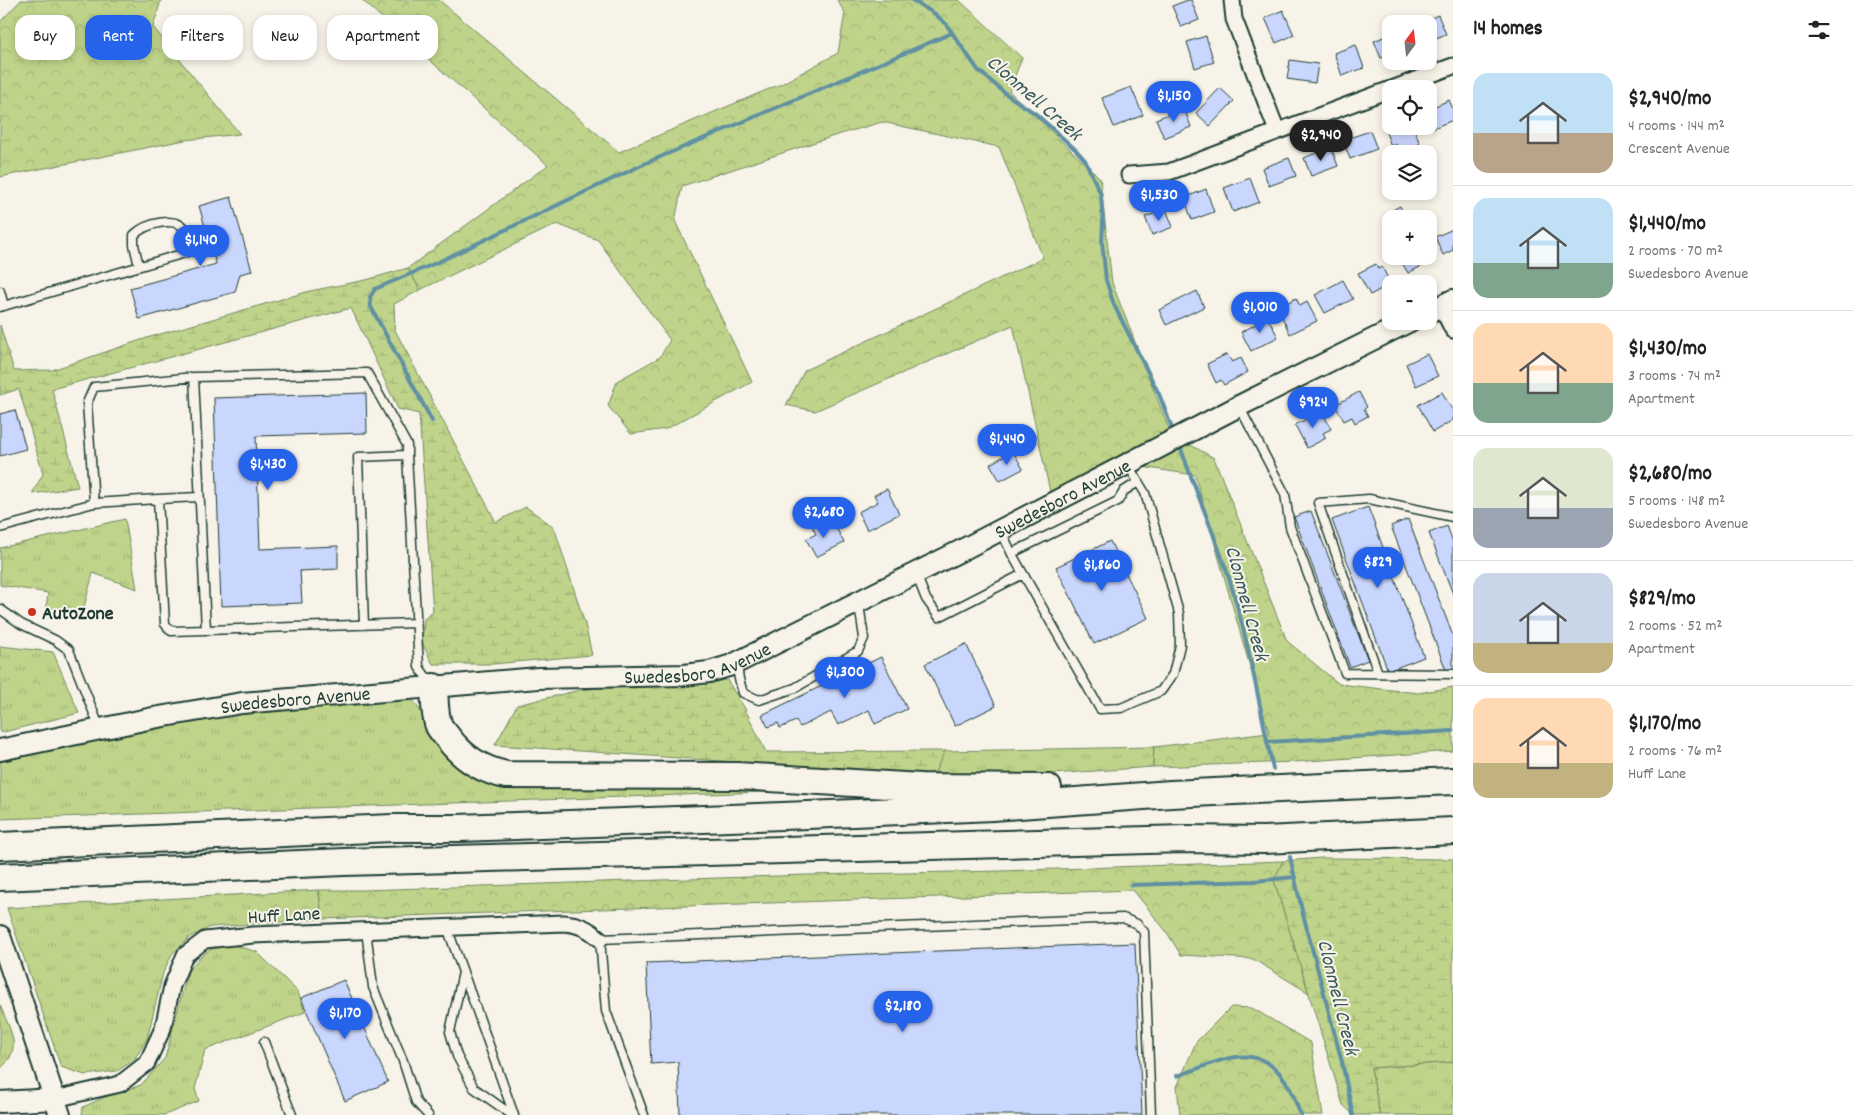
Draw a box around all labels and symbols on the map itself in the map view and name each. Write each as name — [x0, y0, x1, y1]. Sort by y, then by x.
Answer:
north arrow — [1382, 15, 1438, 70]
water label: Clonmell Creek — [979, 49, 1089, 151]
pin: $1,150 — [1133, 80, 1215, 123]
pin: $2,940 — [1280, 120, 1362, 162]
pin: $1,530 — [1118, 180, 1200, 222]
pin: $1,140 — [160, 224, 242, 267]
pin: $1,010 — [1219, 292, 1301, 334]
pin: $924 — [1283, 386, 1343, 429]
pin: $1,440 — [966, 424, 1048, 466]
pin: $1,430 — [227, 448, 309, 491]
street label: Swedesboro Avenue — [990, 453, 1137, 548]
pin: $2,680 — [783, 496, 865, 539]
water label: Clonmell Creek — [1215, 543, 1275, 667]
pin: $829 — [1348, 546, 1408, 589]
pin: $1,860 — [1061, 550, 1143, 592]
place label: AutoZone — [42, 601, 114, 629]
marker: AutoZone — [26, 606, 38, 618]
street label: Swedesboro Avenue — [624, 637, 777, 693]
pin: $1,300 — [804, 656, 886, 699]
street label: Swedesboro Avenue — [219, 681, 372, 723]
street label: Huff Lane — [247, 901, 321, 933]
water label: Clonmell Creek — [1307, 937, 1366, 1061]
pin: $2,180 — [862, 990, 944, 1033]
pin: $1,170 — [304, 998, 386, 1040]

